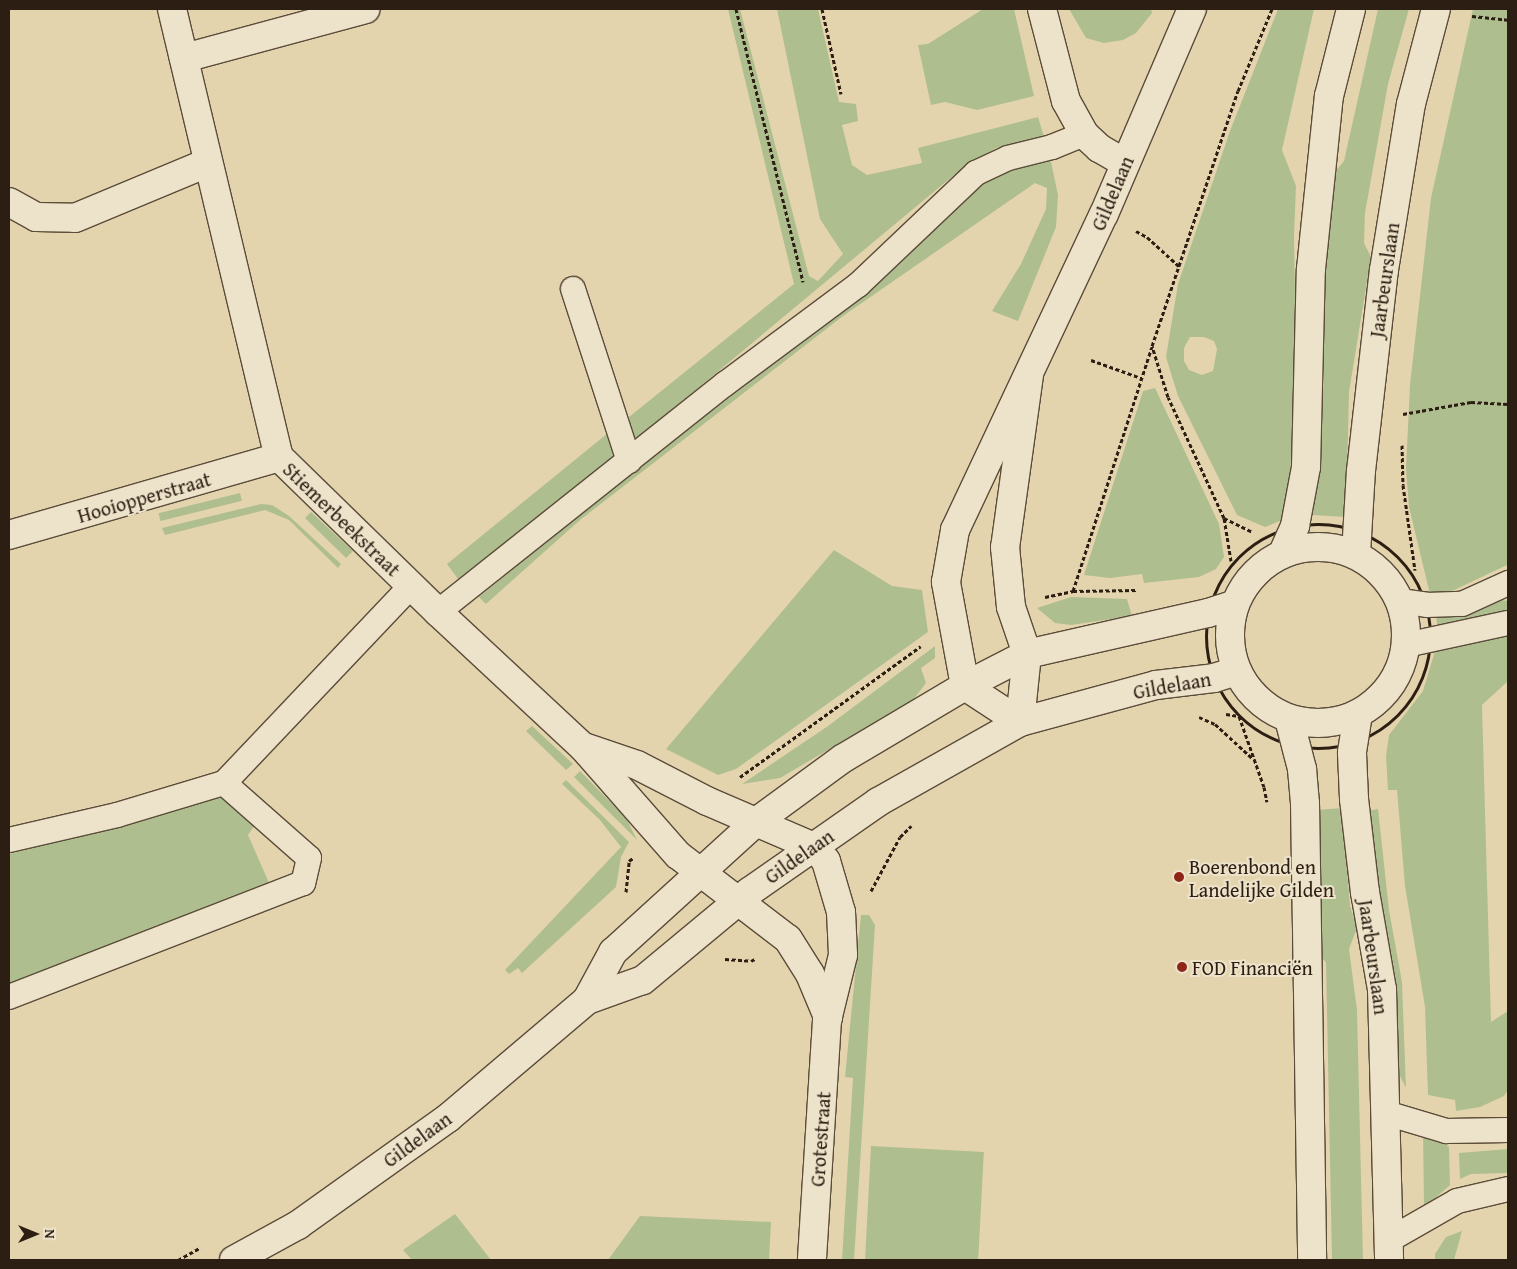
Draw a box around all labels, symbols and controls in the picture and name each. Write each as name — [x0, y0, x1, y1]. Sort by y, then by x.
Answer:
street label: Gildelaan — [1086, 152, 1138, 234]
street label: Jaarbeurslaan — [1364, 221, 1404, 339]
street label: Stiemerbeekstraat — [278, 457, 406, 581]
street label: Hooiopperstraat — [74, 466, 214, 528]
street label: Gildelaan — [1131, 666, 1213, 704]
street label: Gildelaan — [760, 824, 838, 888]
place label: Boerenbond en Landelijke Gilden — [1189, 854, 1334, 901]
marker: Boerenbond en Landelijke Gilden — [1173, 871, 1185, 883]
street label: Jaarbeurslaan — [1354, 898, 1394, 1016]
place label: FOD Financiën — [1192, 955, 1313, 979]
marker: FOD Financiën — [1176, 961, 1188, 973]
street label: Grotestraat — [805, 1091, 835, 1187]
street label: Gildelaan — [378, 1106, 456, 1172]
north arrow — [10, 1209, 60, 1259]
text: N — [40, 1229, 60, 1239]

